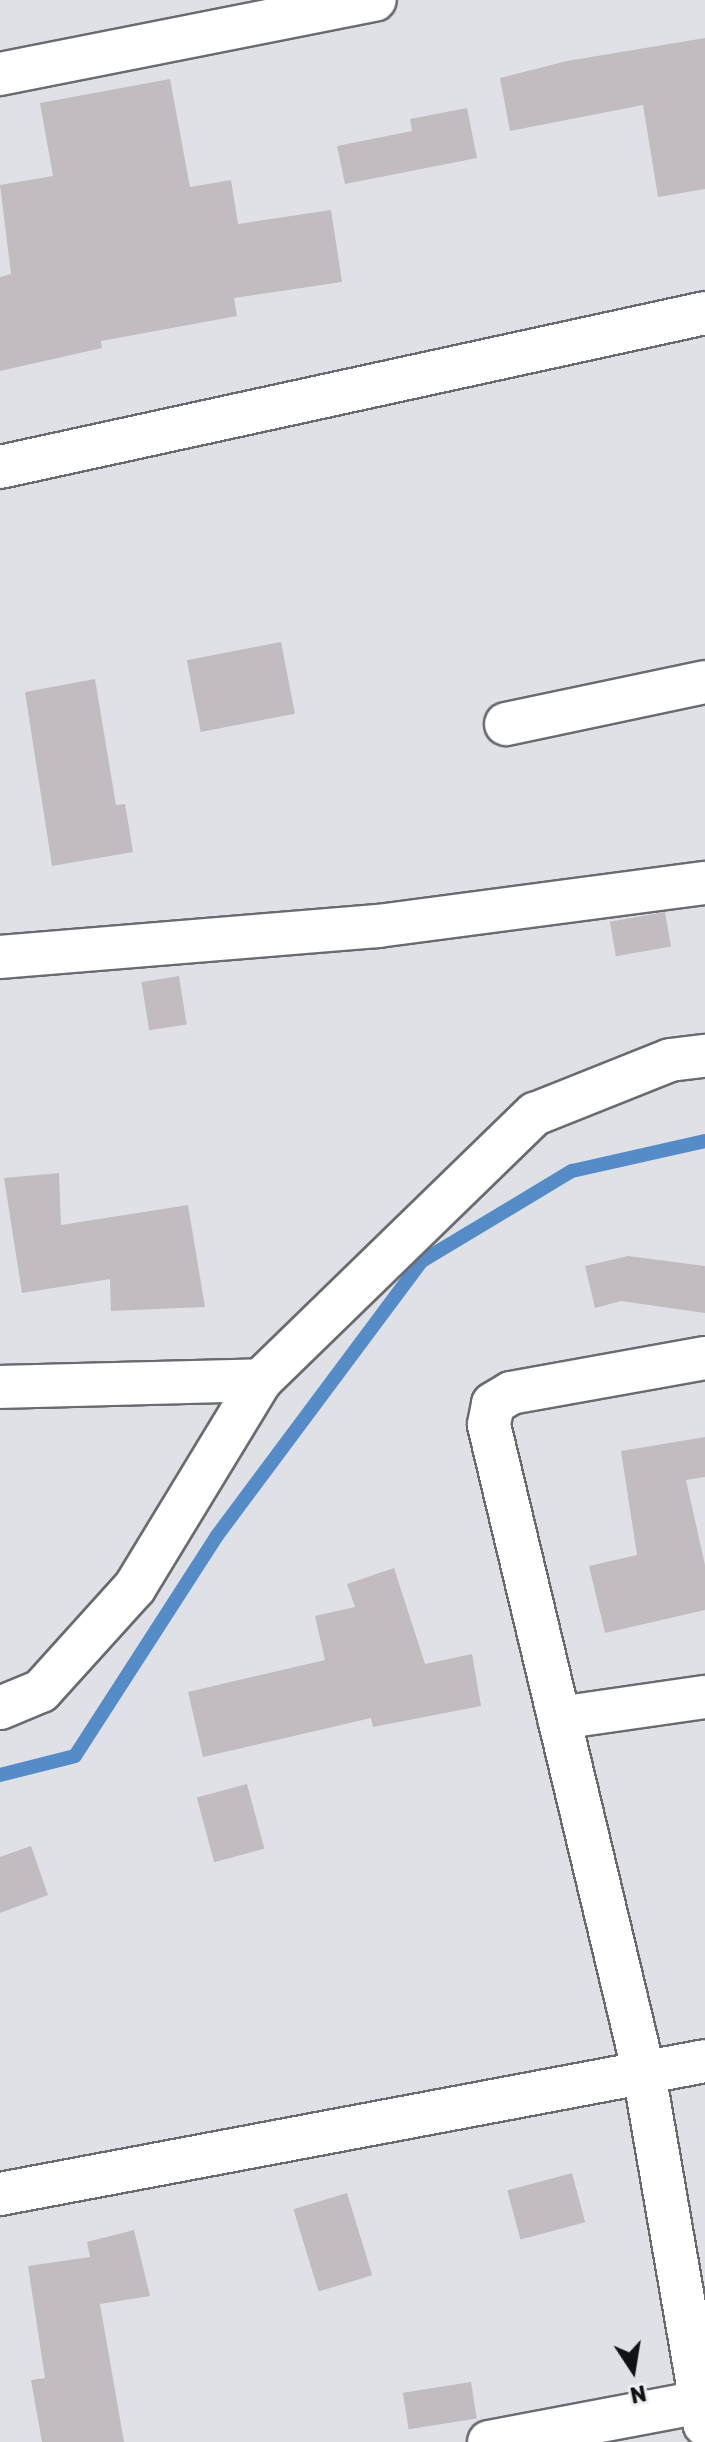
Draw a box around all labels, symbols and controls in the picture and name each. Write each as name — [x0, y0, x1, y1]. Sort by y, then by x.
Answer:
north arrow — [593, 2330, 673, 2410]
text: N — [628, 2379, 649, 2409]

